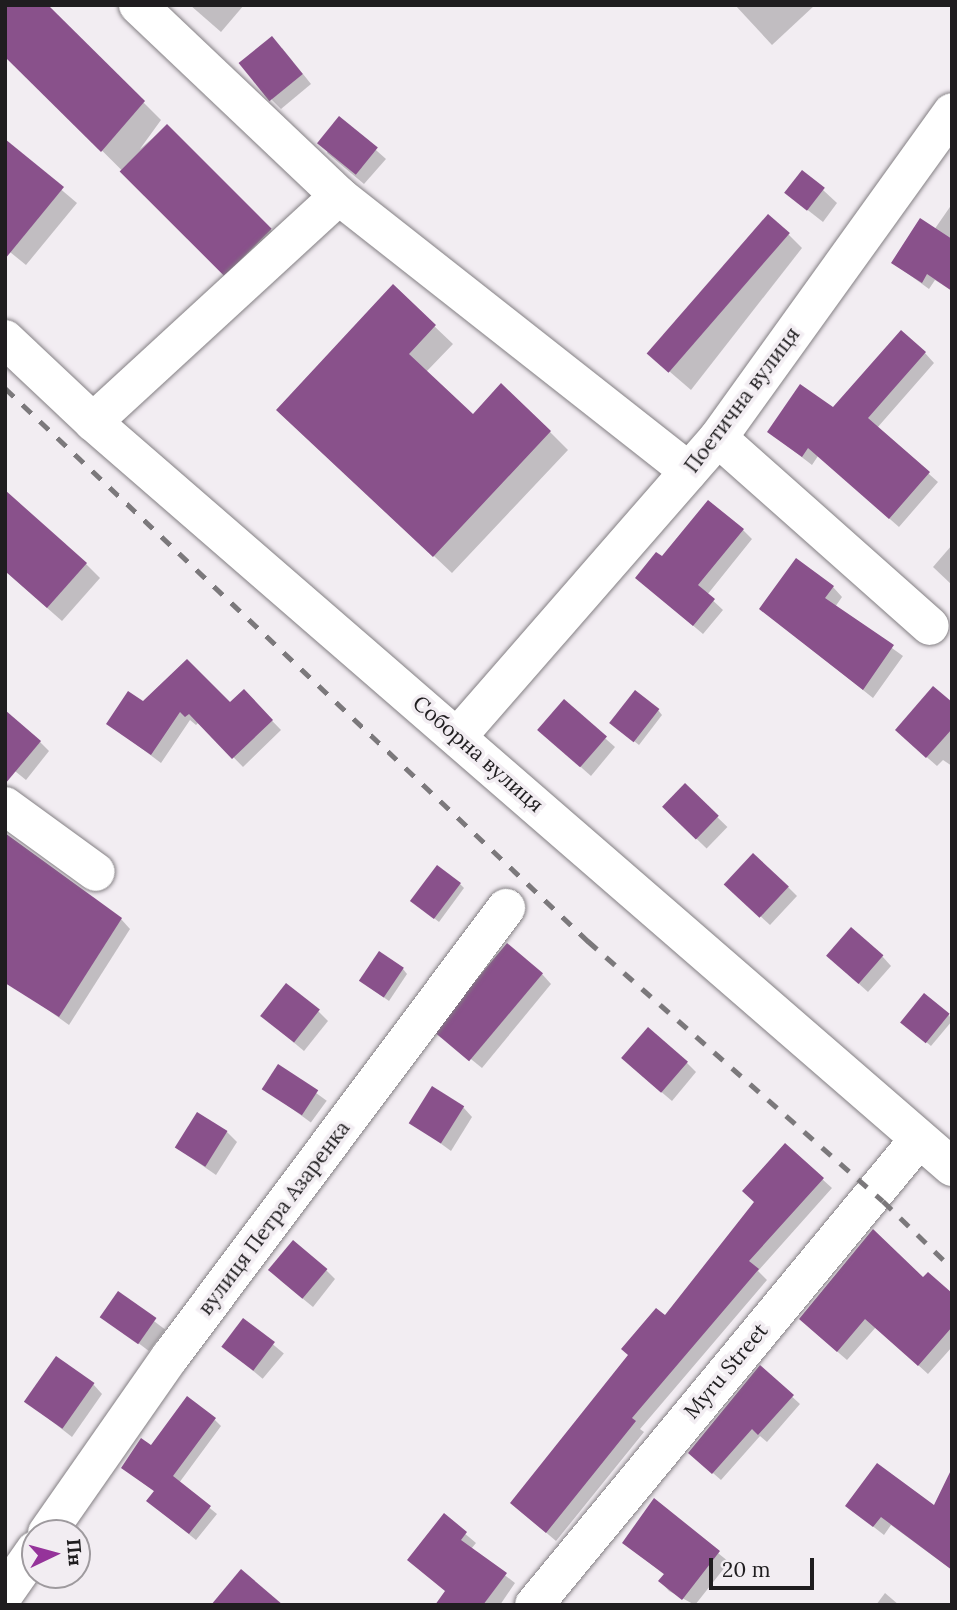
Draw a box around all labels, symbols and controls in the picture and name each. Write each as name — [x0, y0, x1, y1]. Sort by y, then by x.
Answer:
street label: Поетична вулиця — [679, 322, 805, 478]
street label: Соборна вулиця — [408, 691, 548, 817]
street label: вулиця Петра Азаренка — [193, 1116, 355, 1320]
street label: Myru Street — [679, 1318, 773, 1424]
north arrow — [21, 1519, 91, 1589]
text: Пн — [62, 1538, 88, 1567]
scale bar — [712, 1544, 817, 1588]
text: 20 m — [722, 1556, 771, 1583]

